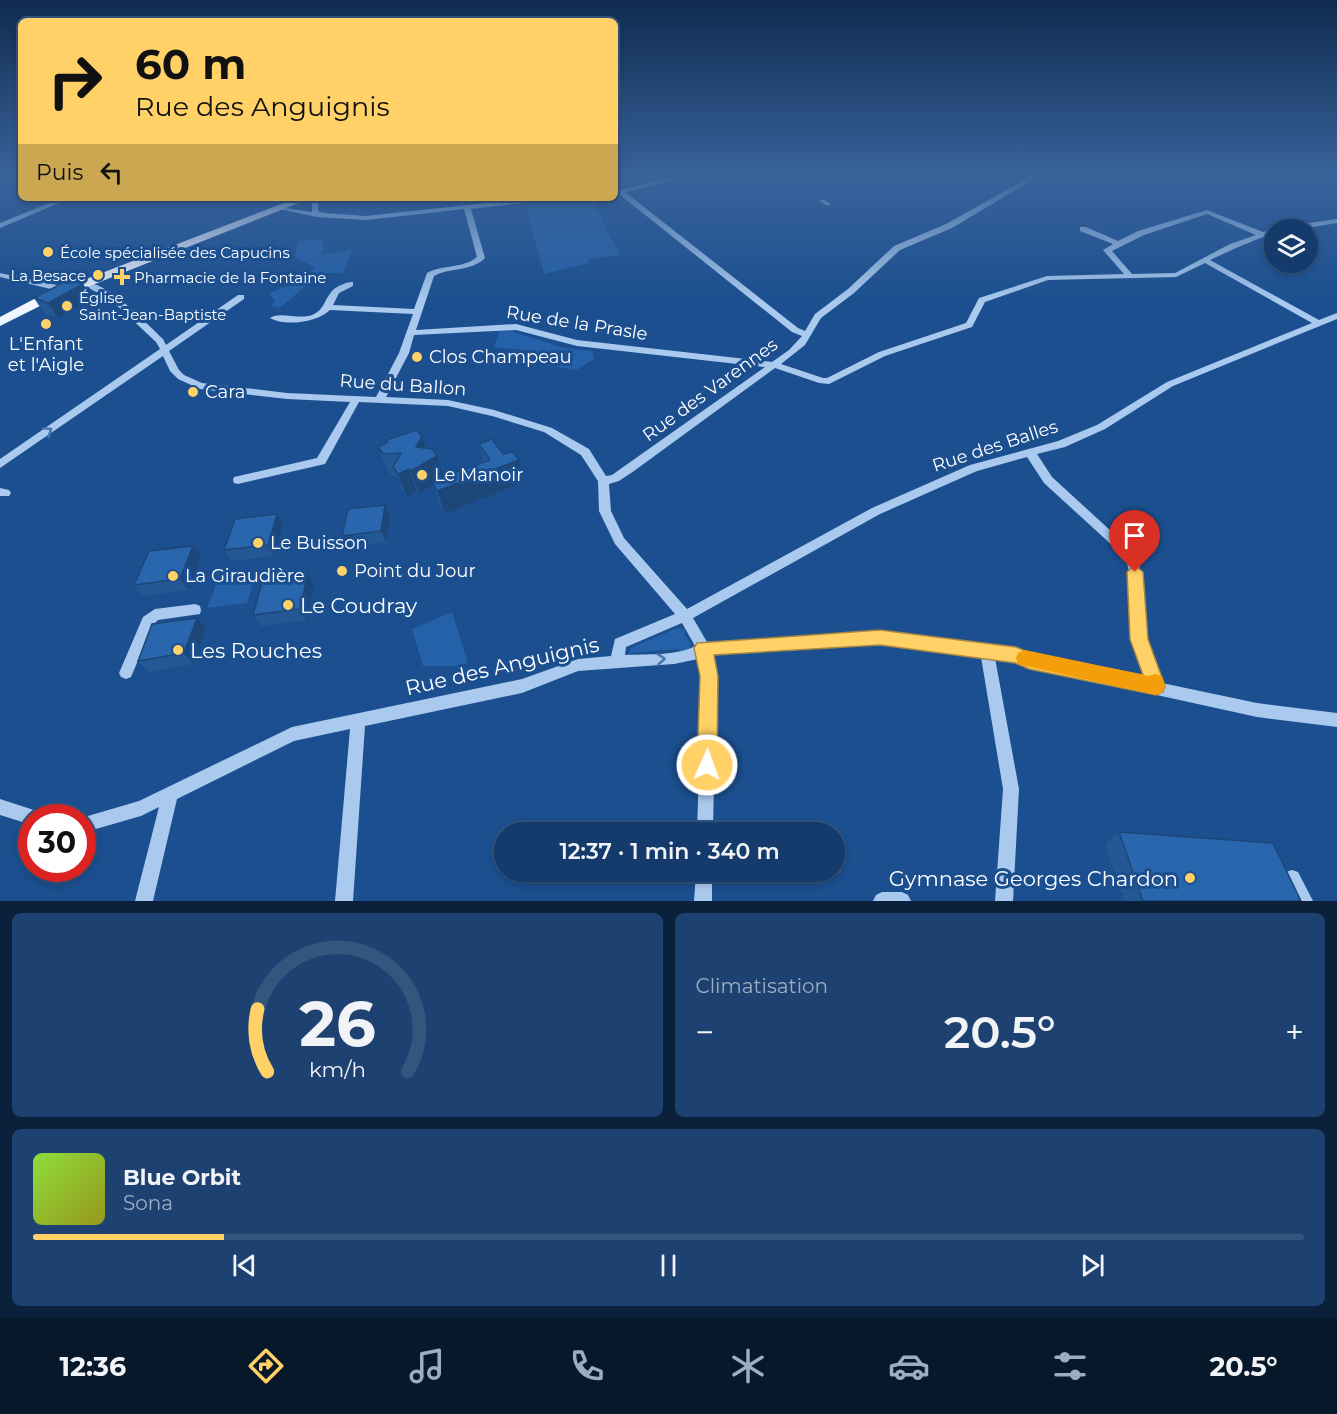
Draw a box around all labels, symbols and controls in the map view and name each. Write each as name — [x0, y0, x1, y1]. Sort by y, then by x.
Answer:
text: 60 m — [135, 38, 246, 90]
icon: right — [36, 42, 114, 120]
text: Rue des Anguignis — [135, 90, 390, 123]
icon: left — [95, 156, 128, 189]
text: Puis — [36, 159, 83, 186]
map controls — [1264, 219, 1318, 273]
button: layers — [1264, 219, 1318, 273]
place label: École spécialisée des Capucins — [60, 243, 290, 262]
marker: École spécialisée des Capucins — [41, 245, 55, 259]
place label: La Besace — [10, 266, 86, 285]
marker: La Besace — [91, 268, 105, 282]
place label: Pharmacie de la Fontaine — [134, 268, 326, 287]
marker: Pharmacie de la Fontaine — [115, 270, 129, 284]
place label: Église Saint-Jean-Baptiste — [79, 288, 226, 324]
marker: Église Saint-Jean-Baptiste — [60, 299, 74, 313]
street label: Rue de la Prasle — [505, 301, 649, 345]
marker: L'Enfant et l'Aigle — [39, 317, 53, 331]
place label: L'Enfant et l'Aigle — [8, 333, 84, 376]
street label: Rue des Varennes — [638, 334, 782, 446]
place label: Clos Champeau — [429, 346, 572, 368]
marker: Clos Champeau — [410, 350, 424, 364]
street label: Rue du Ballon — [339, 370, 467, 400]
place label: Cara — [205, 381, 245, 403]
marker: Cara — [186, 385, 200, 399]
street label: Rue des Balles — [929, 415, 1061, 477]
one-way arrow — [42, 427, 53, 438]
place label: Le Manoir — [434, 464, 523, 486]
marker: Le Manoir — [415, 468, 429, 482]
pin — [1109, 510, 1160, 572]
icon: arrive — [1118, 519, 1151, 552]
place label: Le Buisson — [270, 532, 368, 554]
marker: Le Buisson — [251, 536, 265, 550]
place label: Point du Jour — [354, 560, 476, 582]
marker: Point du Jour — [335, 564, 349, 578]
place label: La Giraudière — [185, 565, 305, 587]
marker: La Giraudière — [166, 569, 180, 583]
place label: Le Coudray — [300, 593, 418, 618]
marker: Le Coudray — [281, 598, 295, 612]
street label: Rue des Anguignis — [403, 632, 601, 700]
place label: Les Rouches — [190, 638, 322, 663]
marker: Les Rouches — [171, 643, 185, 657]
one-way arrow — [657, 653, 666, 666]
position arrow — [675, 733, 739, 797]
speed limit sign: 30 — [18, 804, 96, 882]
text: 12:37 · 1 min · 340 m — [559, 838, 780, 865]
place label: Gymnase Georges Chardon — [889, 866, 1178, 891]
marker: Gymnase Georges Chardon — [1183, 871, 1197, 885]
text: Climatisation — [696, 974, 828, 998]
text: 26 — [299, 986, 376, 1062]
text: 20.5° — [944, 1004, 1056, 1059]
text: − — [696, 1012, 714, 1052]
text: + — [1285, 1012, 1304, 1052]
text: km/h — [309, 1056, 366, 1082]
text: Blue Orbit — [123, 1164, 241, 1191]
text: Sona — [123, 1191, 173, 1215]
icon: previous — [228, 1249, 261, 1282]
icon: pause — [652, 1249, 685, 1282]
icon: next — [1076, 1249, 1109, 1282]
icon: directions — [245, 1345, 287, 1387]
icon: music — [406, 1345, 448, 1387]
icon: phone — [566, 1345, 608, 1387]
icon: climate — [727, 1345, 769, 1387]
icon: car — [888, 1345, 930, 1387]
icon: filters — [1049, 1345, 1091, 1387]
text: 12:36 — [59, 1350, 126, 1383]
text: 20.5° — [1209, 1350, 1278, 1383]

